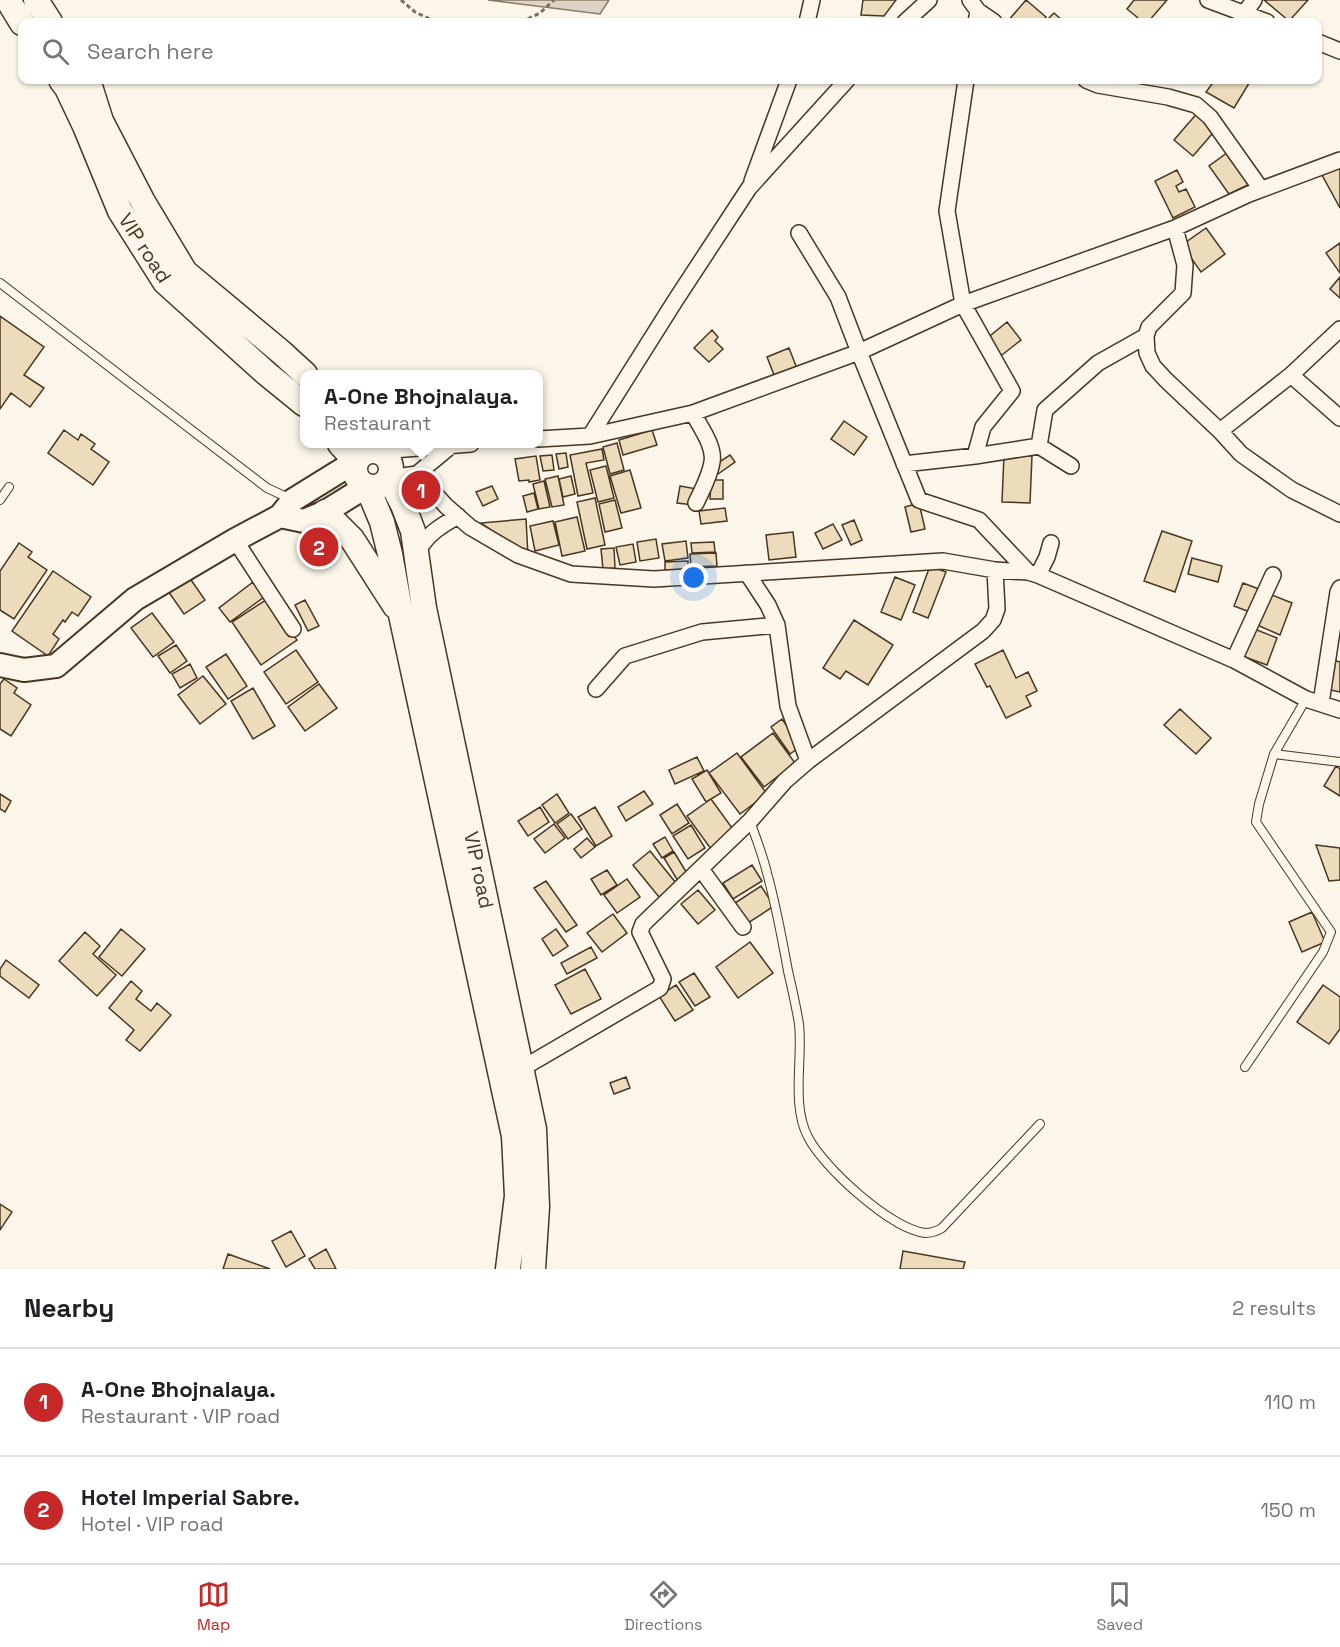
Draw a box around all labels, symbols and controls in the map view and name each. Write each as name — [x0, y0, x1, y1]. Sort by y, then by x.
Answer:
search box — [18, 18, 1322, 84]
icon: search — [39, 35, 72, 68]
text: Search here — [87, 37, 214, 65]
street label: VIP road — [113, 208, 177, 288]
popup — [300, 370, 543, 448]
text: A-One Bhojnalaya. — [324, 382, 519, 410]
text: Restaurant — [324, 410, 431, 436]
pin: 1 — [402, 468, 440, 512]
pin: 2 — [300, 524, 338, 570]
your location — [679, 563, 708, 592]
street label: VIP road — [458, 829, 500, 911]
text: Nearby — [24, 1291, 114, 1325]
text: 2 results — [1232, 1295, 1316, 1321]
text: A-One Bhojnalaya. — [81, 1375, 276, 1403]
text: 1 — [39, 1389, 48, 1415]
text: 110 m — [1264, 1389, 1316, 1415]
text: Restaurant · VIP road — [81, 1403, 280, 1429]
text: Hotel Imperial Sabre. — [81, 1483, 300, 1511]
text: 2 — [38, 1497, 49, 1523]
text: 150 m — [1261, 1497, 1316, 1523]
text: Hotel · VIP road — [81, 1511, 224, 1537]
tab: Map — [197, 1578, 230, 1635]
tab: Directions — [624, 1578, 703, 1635]
tab: Saved — [1096, 1578, 1143, 1635]

